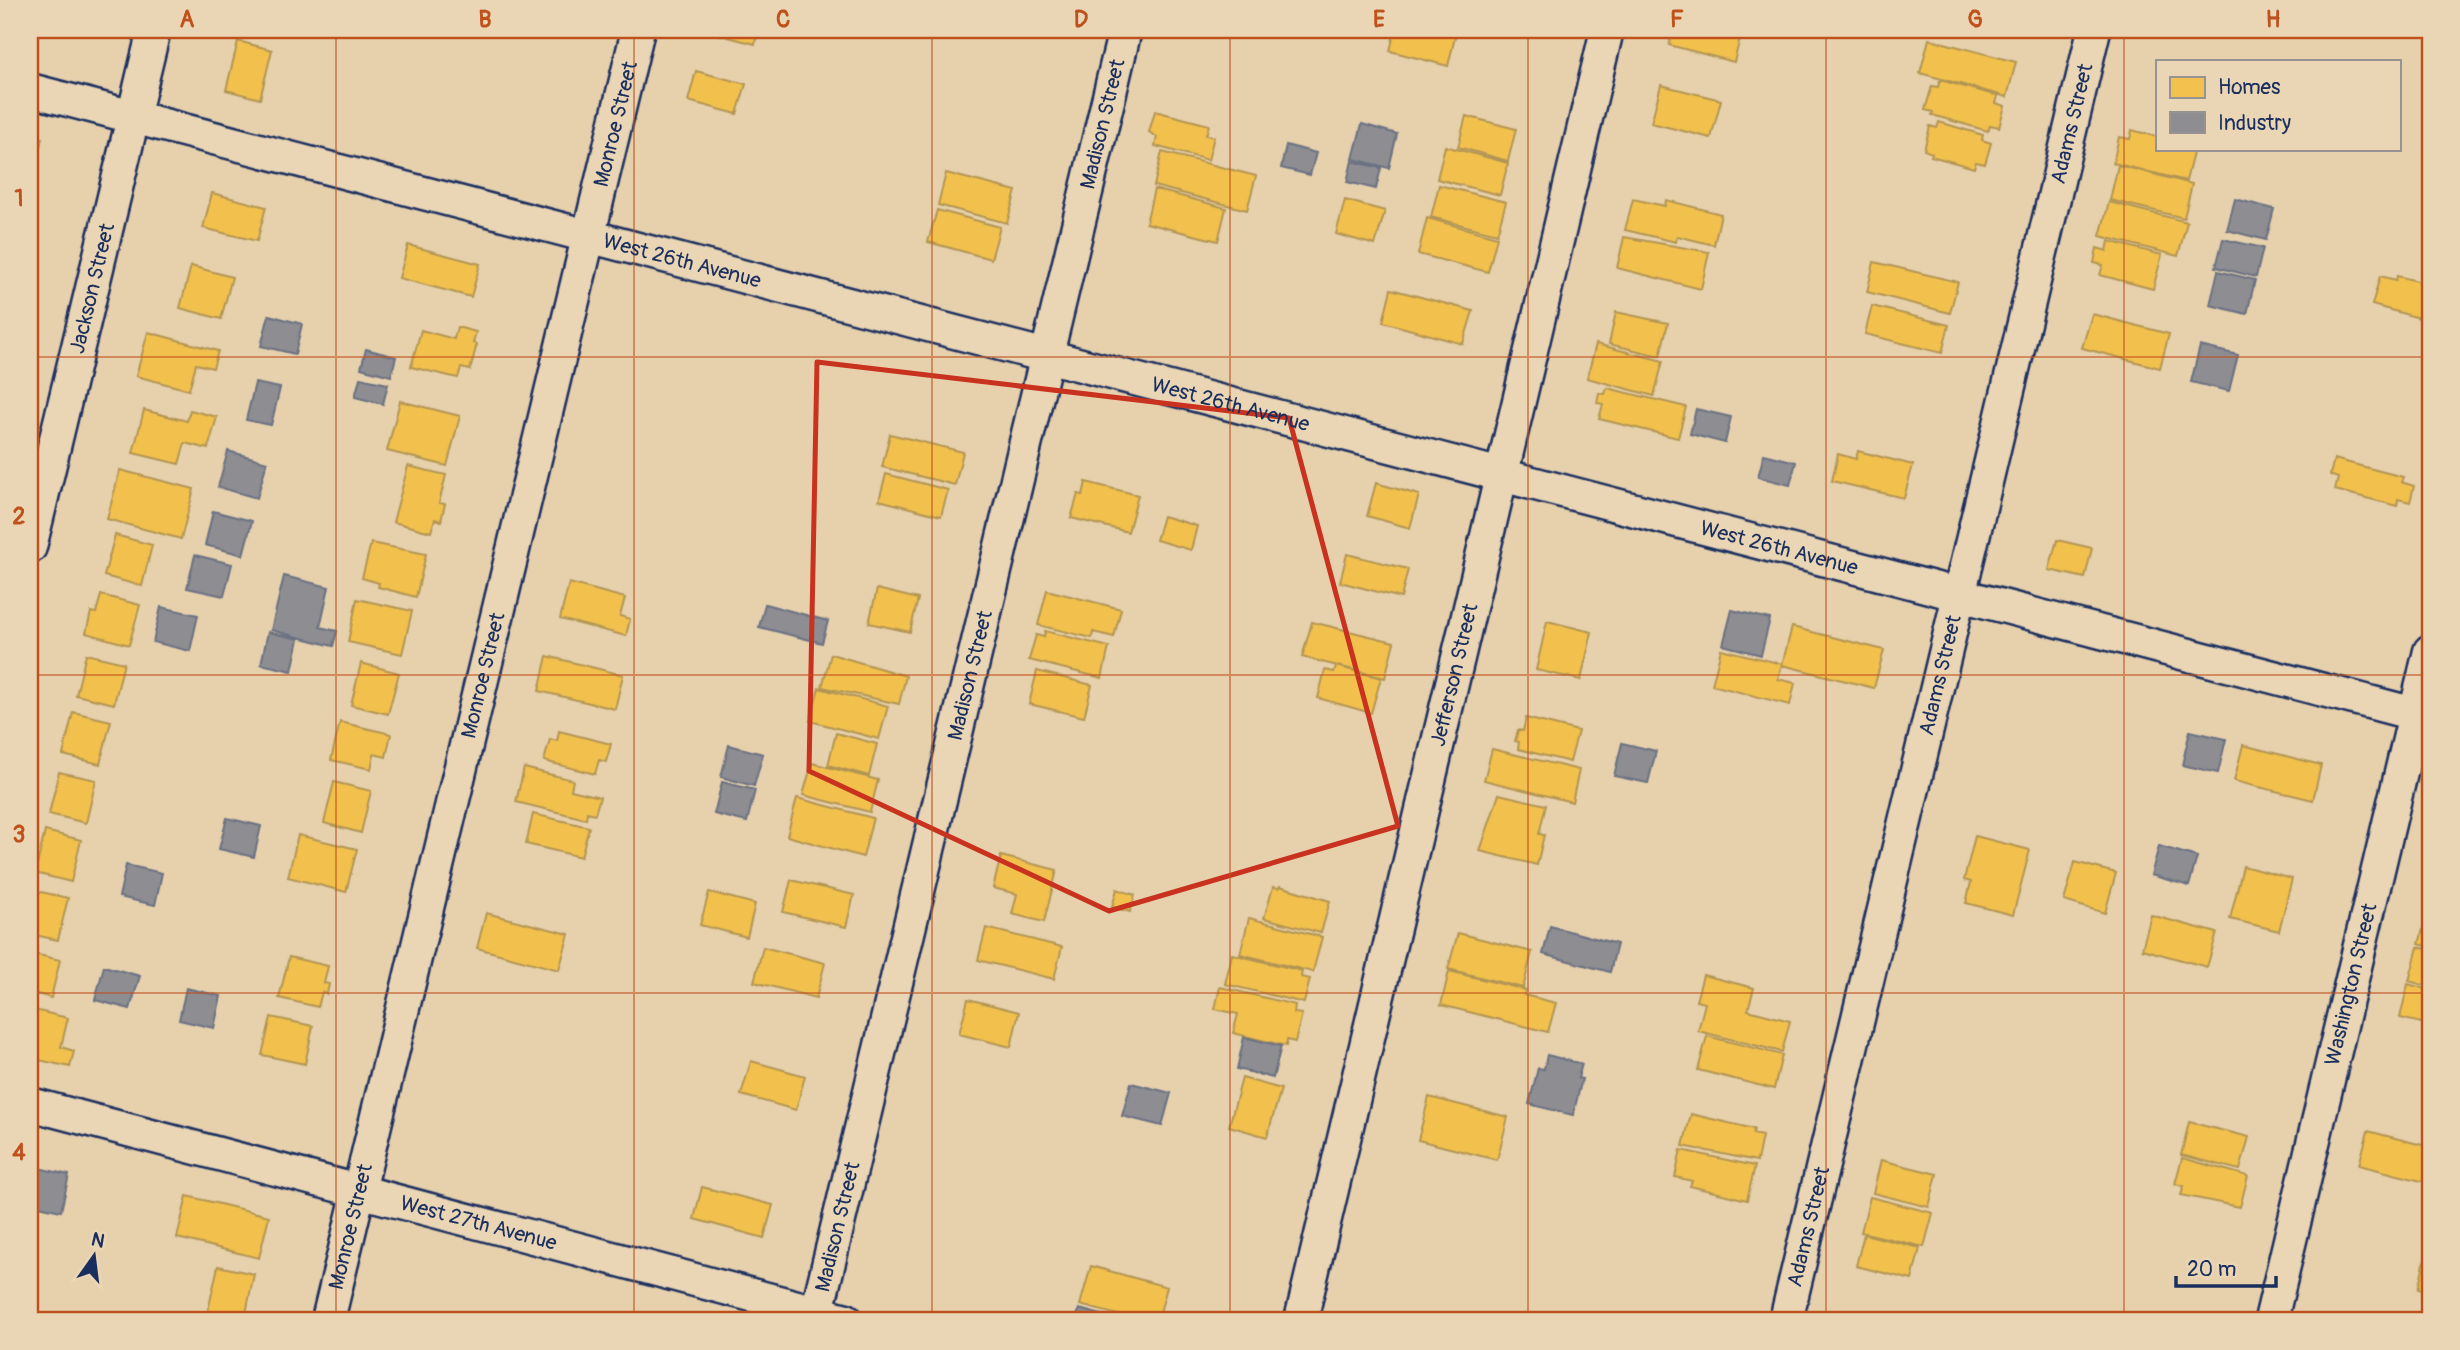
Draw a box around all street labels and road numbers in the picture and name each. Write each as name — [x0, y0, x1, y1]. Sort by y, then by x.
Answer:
street label: Madison Street — [1074, 56, 1131, 192]
street label: Monroe Street — [587, 58, 644, 190]
street label: Adams Street — [2044, 60, 2099, 187]
street label: Jackson Street — [63, 220, 121, 356]
street label: West 26th Avenue — [600, 227, 765, 294]
street label: West 26th Avenue — [1149, 371, 1313, 438]
street label: West 26th Avenue — [1697, 514, 1862, 581]
street label: Jefferson Street — [1424, 600, 1484, 749]
street label: Madison Street — [941, 607, 999, 743]
street label: Monroe Street — [455, 609, 511, 741]
street label: Adams Street — [1913, 612, 1968, 738]
street label: Washington Street — [2318, 900, 2383, 1068]
street label: Madison Street — [809, 1158, 866, 1294]
street label: Monroe Street — [322, 1161, 379, 1292]
street label: Adams Street — [1781, 1163, 1836, 1290]
street label: West 27th Avenue — [397, 1189, 560, 1257]

